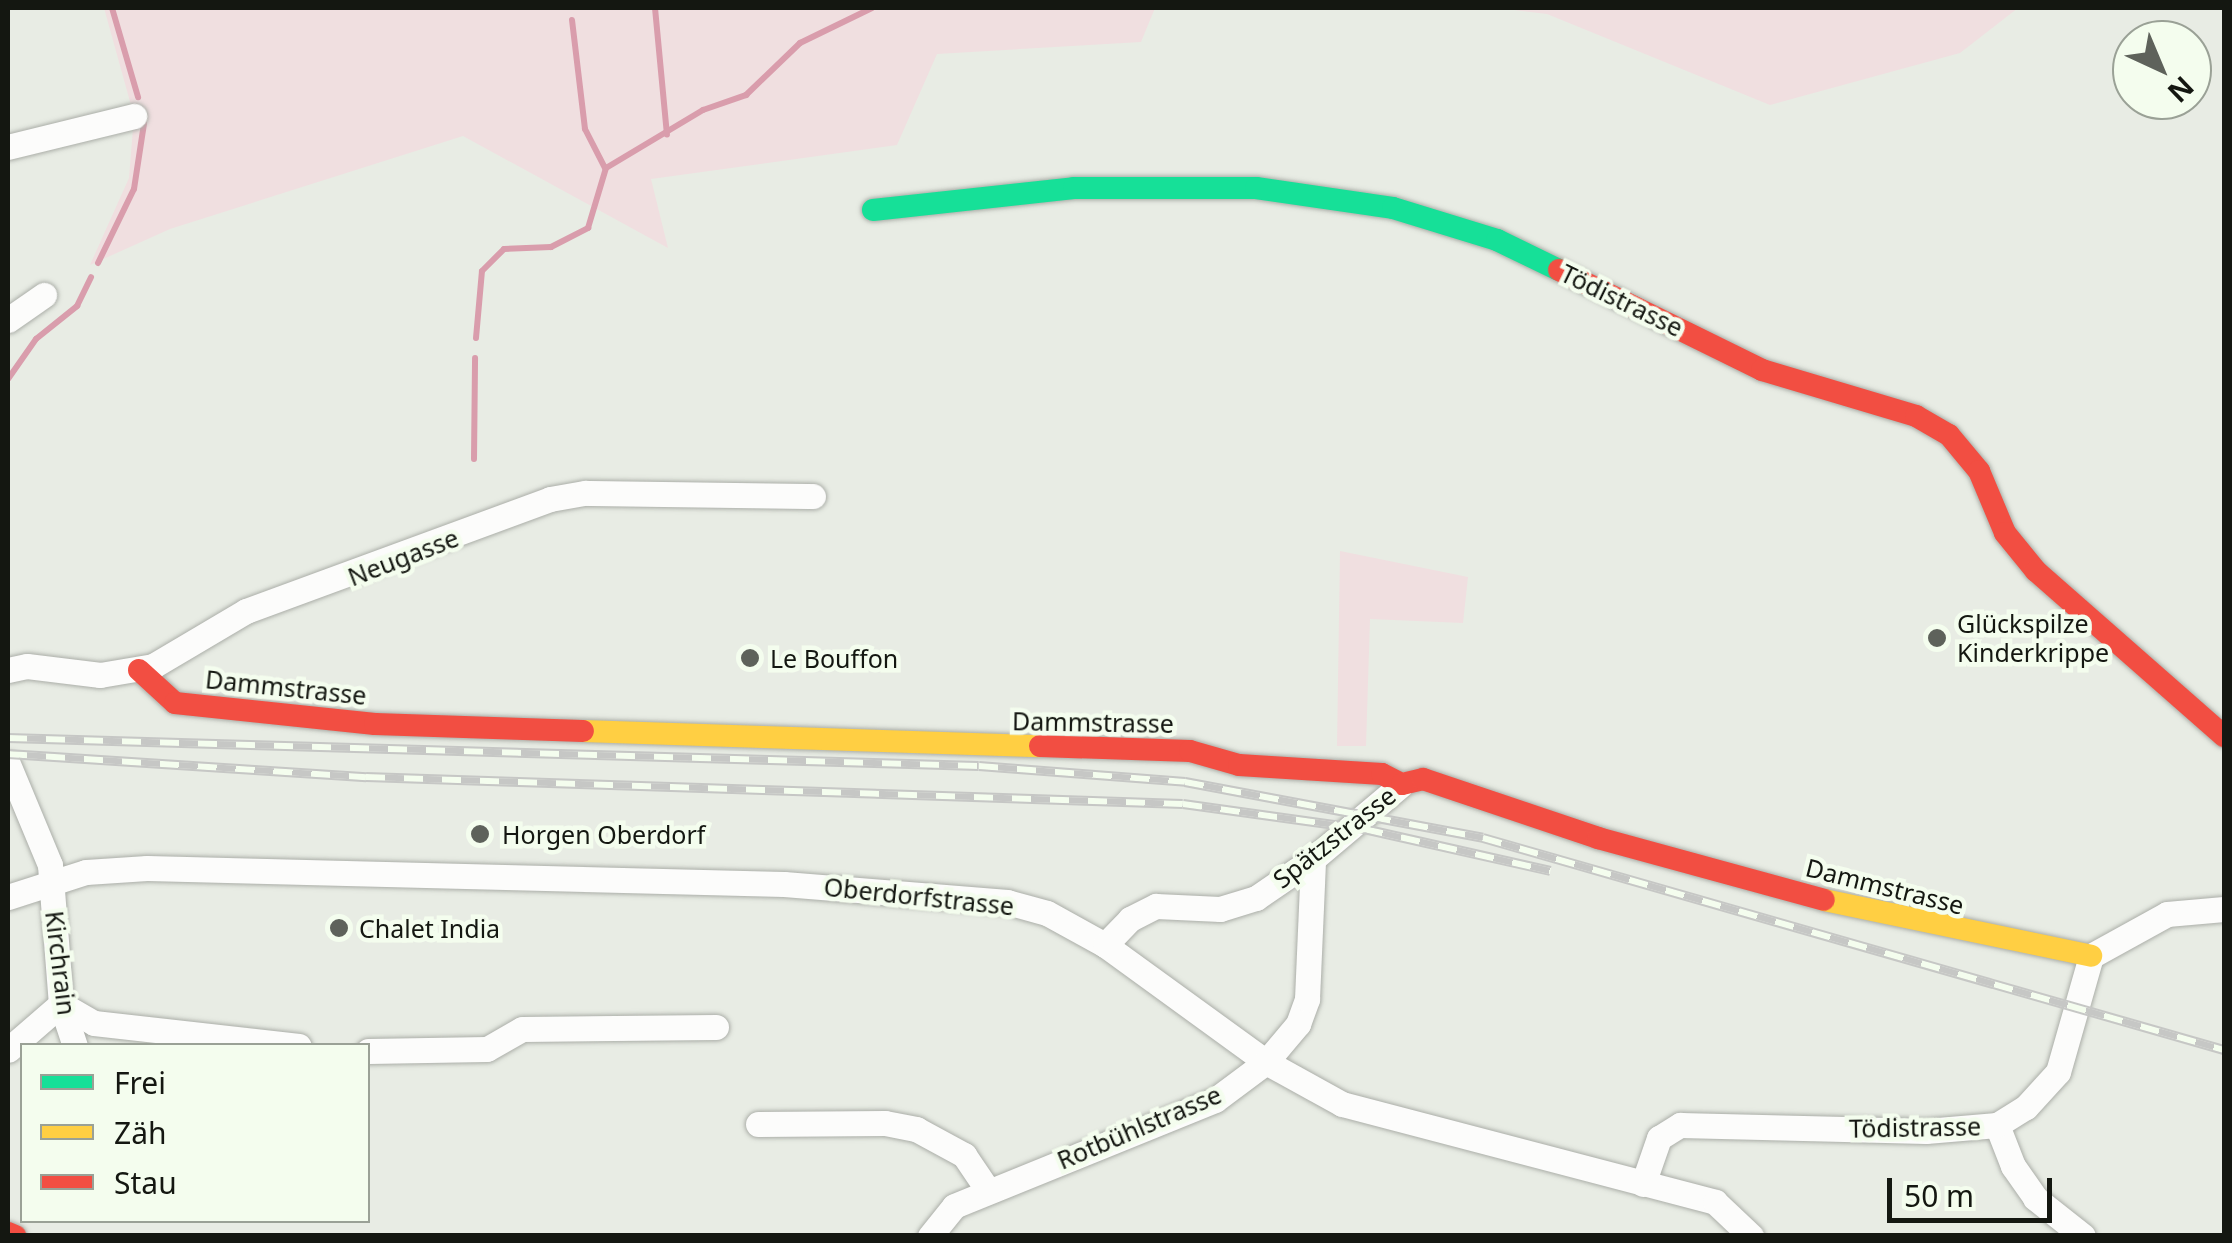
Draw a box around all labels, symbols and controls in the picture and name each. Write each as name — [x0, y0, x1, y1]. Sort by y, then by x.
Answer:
north arrow — [2112, 20, 2212, 120]
text: N — [2160, 69, 2203, 112]
street label: Tödistrasse — [1556, 258, 1688, 342]
street label: Neugasse — [343, 522, 463, 592]
place label: Glückspilze Kinderkrippe — [1957, 609, 2109, 668]
marker: Glückspilze Kinderkrippe — [1926, 627, 1948, 649]
place label: Le Bouffon — [770, 643, 898, 673]
marker: Le Bouffon — [739, 647, 761, 669]
street label: Dammstrasse — [204, 664, 368, 710]
street label: Dammstrasse — [1012, 706, 1174, 738]
street label: Spätzstrasse — [1267, 780, 1401, 894]
place label: Horgen Oberdorf — [502, 819, 705, 849]
marker: Horgen Oberdorf — [467, 821, 493, 847]
street label: Dammstrasse — [1803, 852, 1967, 920]
street label: Oberdorfstrasse — [822, 871, 1016, 921]
street label: Kirchrain — [40, 909, 82, 1017]
place label: Chalet India — [359, 913, 500, 943]
marker: Chalet India — [328, 917, 350, 939]
legend — [20, 1043, 370, 1223]
text: Frei — [114, 1062, 166, 1103]
street label: Rotbühlstrasse — [1052, 1079, 1226, 1175]
street label: Tödistrasse — [1849, 1111, 1981, 1143]
text: Zäh — [114, 1112, 167, 1153]
scale bar — [1892, 1158, 2057, 1220]
text: Stau — [114, 1162, 177, 1203]
text: 50 m — [1904, 1175, 1974, 1216]

